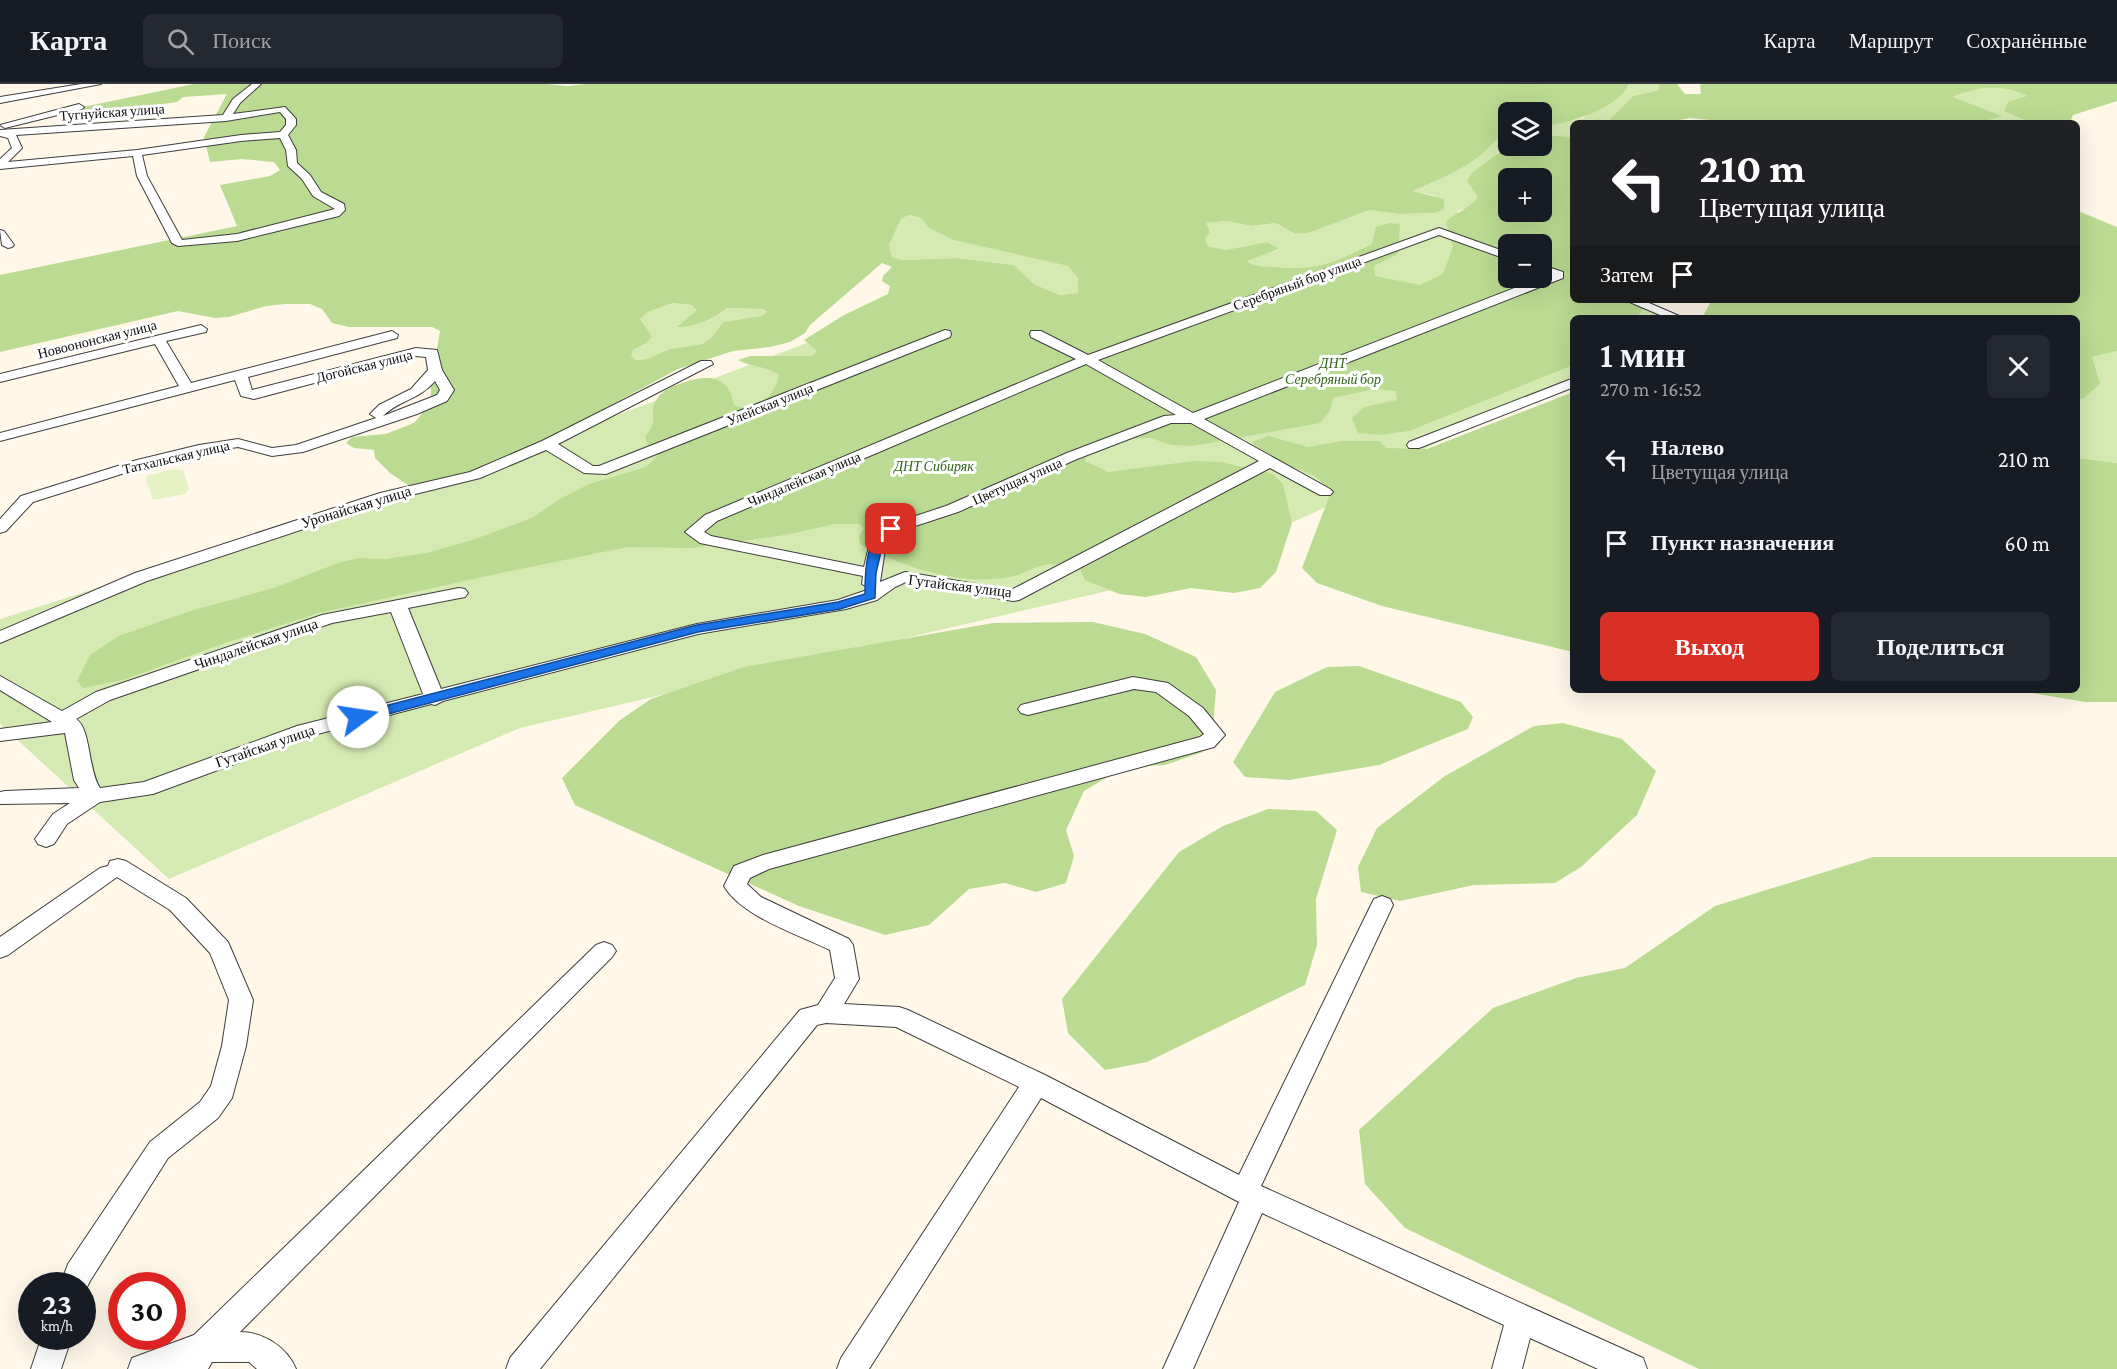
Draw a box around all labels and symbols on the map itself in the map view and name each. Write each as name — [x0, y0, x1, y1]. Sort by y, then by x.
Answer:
street label: Тугнуйская улица — [59, 100, 166, 124]
street label: Серебряный бор улица — [1231, 252, 1364, 314]
street label: Новоононская улица — [36, 316, 159, 362]
street label: Догойская улица — [314, 346, 415, 386]
park label: ДНТ Серебряный бор — [1285, 355, 1381, 387]
street label: Улейская улица — [724, 379, 816, 429]
street label: Татхальская улица — [121, 437, 232, 477]
street label: Чиндалейская улица — [745, 448, 863, 510]
street label: Цветущая улица — [970, 454, 1065, 508]
park label: ДНТ Сибиряк — [892, 458, 974, 474]
street label: Уронайская улица — [299, 483, 413, 531]
pin — [865, 503, 916, 554]
street label: Гутайская улица — [907, 572, 1013, 600]
street label: Чиндалейская улица — [192, 615, 320, 673]
position arrow — [326, 685, 390, 749]
street label: Гутайская улица — [213, 721, 317, 771]
speed limit sign: 30 — [108, 1272, 186, 1350]

